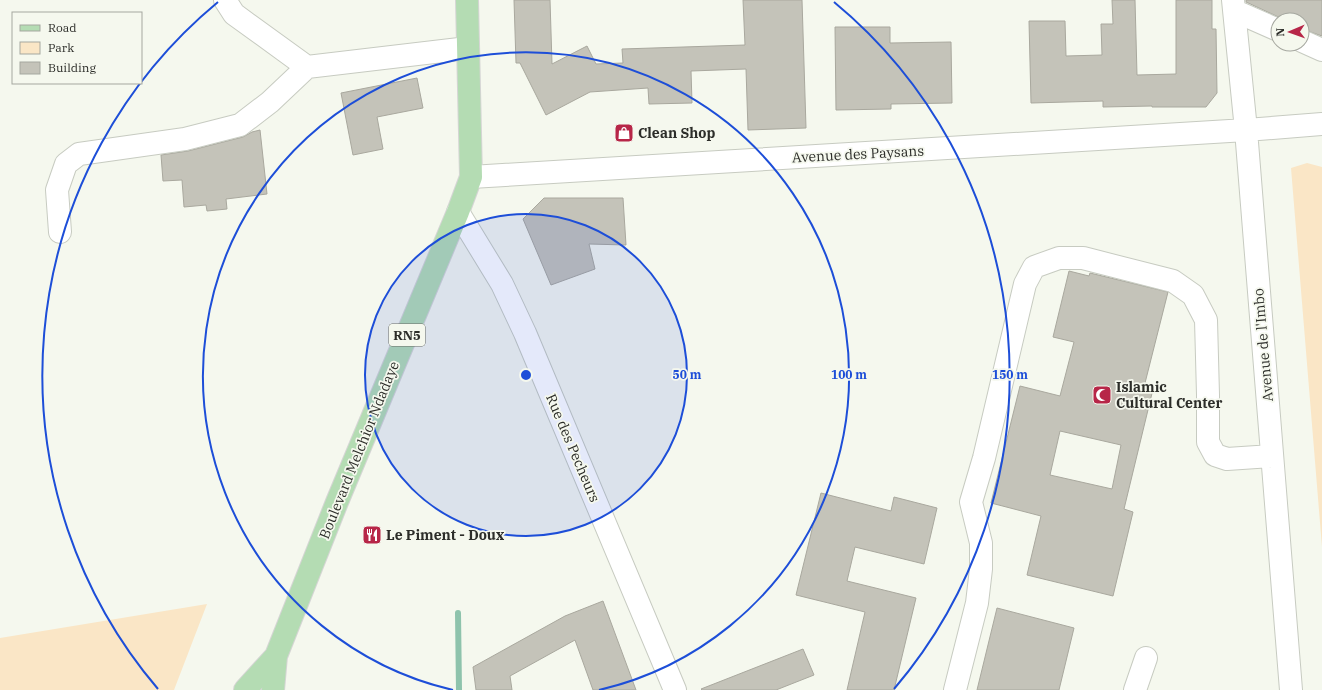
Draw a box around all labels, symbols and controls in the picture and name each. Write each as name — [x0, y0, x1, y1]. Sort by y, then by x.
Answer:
legend — [12, 12, 142, 84]
north arrow — [1270, 12, 1310, 52]
text: Road — [48, 20, 77, 35]
text: N — [1273, 27, 1287, 37]
text: Park — [48, 40, 74, 55]
text: Building — [48, 60, 96, 75]
shop icon: Clean Shop — [613, 122, 635, 144]
place label: Clean Shop — [638, 124, 716, 142]
street label: Avenue des Paysans — [792, 142, 925, 166]
street label: Avenue de l'Imbo — [1249, 287, 1277, 403]
road number: RN5 — [389, 324, 425, 346]
street label: Boulevard Melchior Ndadaye — [315, 359, 403, 541]
text: 50 m — [673, 367, 702, 382]
text: 100 m — [831, 367, 867, 382]
text: 150 m — [992, 367, 1028, 382]
centre of rings — [519, 368, 533, 382]
place label: Islamic Cultural Center — [1116, 378, 1222, 412]
mosque icon: Islamic Cultural Center — [1091, 384, 1113, 406]
street label: Rue des Pecheurs — [542, 391, 604, 505]
restaurant icon: Le Piment - Doux — [361, 524, 383, 546]
place label: Le Piment - Doux — [386, 526, 505, 544]

